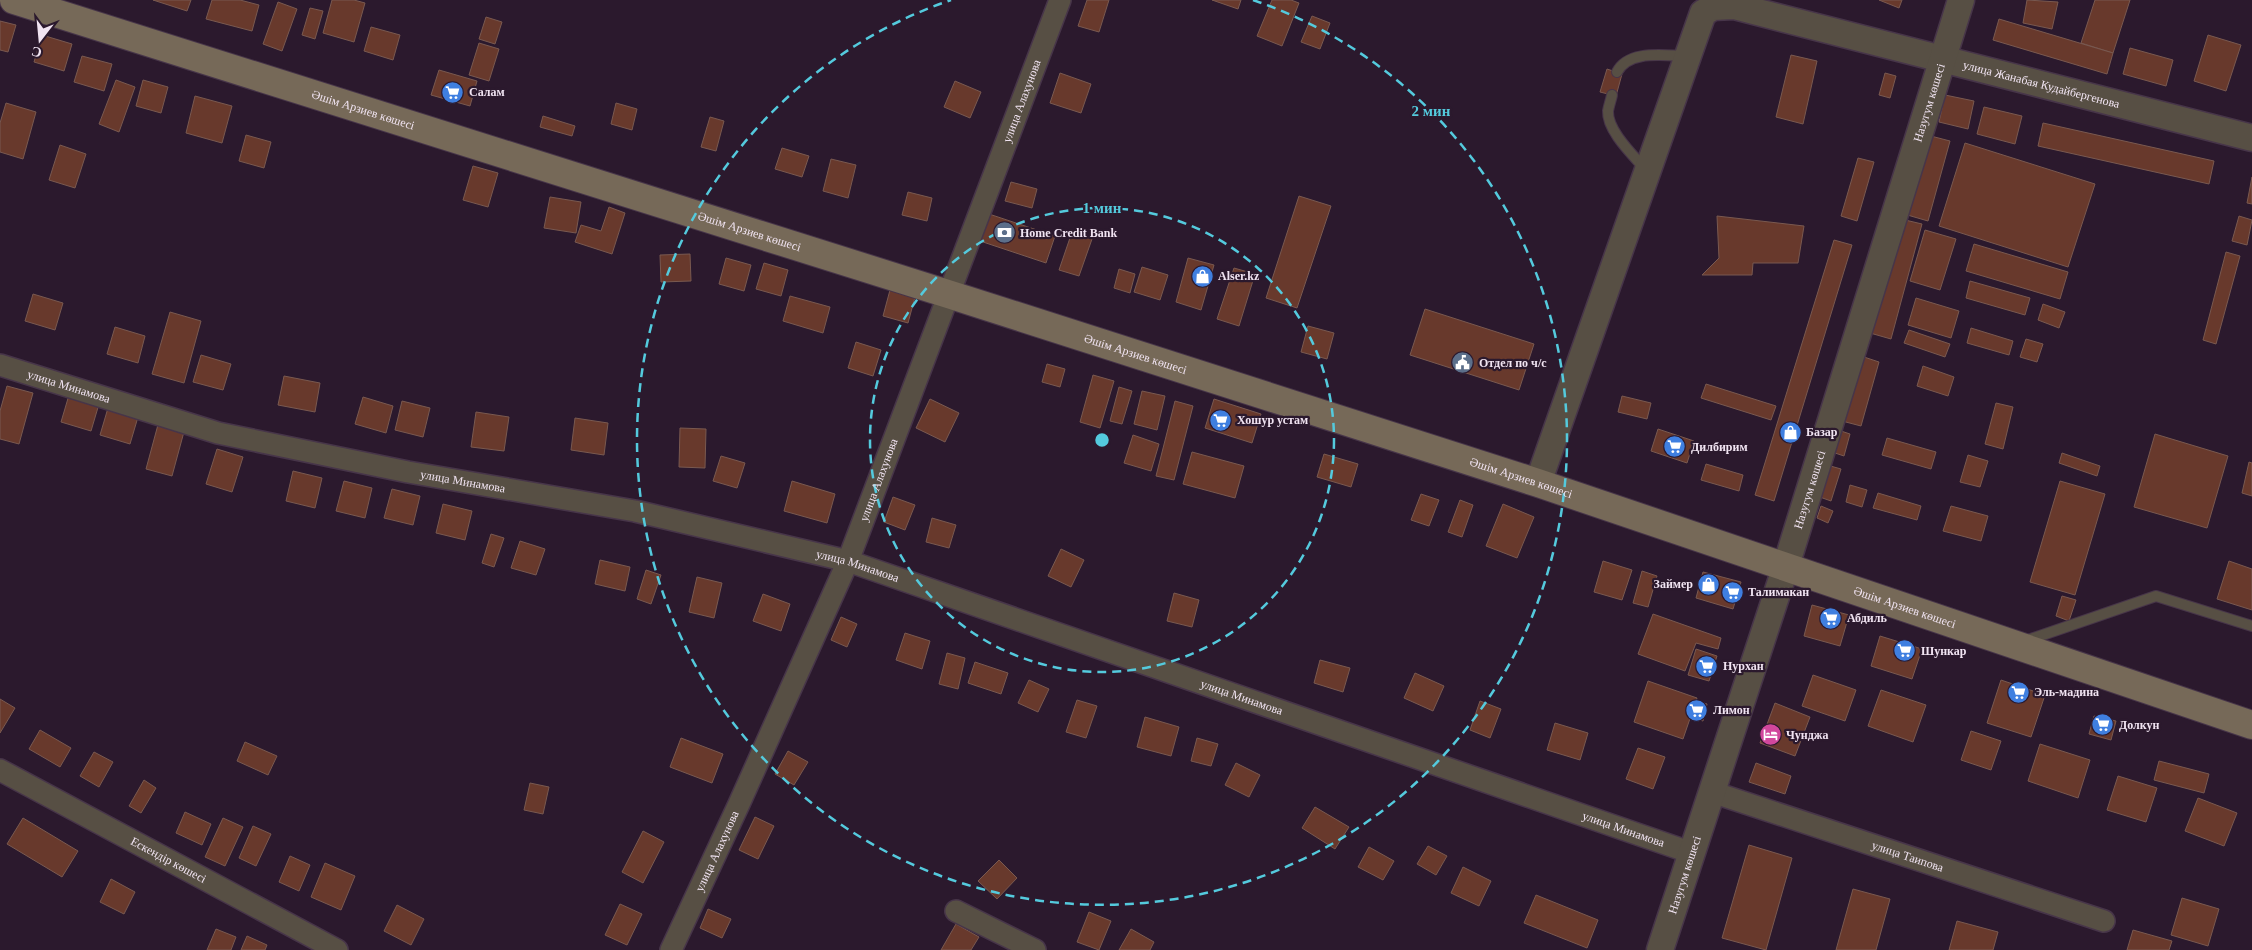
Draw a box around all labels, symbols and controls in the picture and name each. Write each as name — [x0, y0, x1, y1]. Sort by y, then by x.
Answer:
north arrow — [15, 15, 65, 65]
text: С — [30, 43, 43, 61]
street label: улица Алахунова — [1000, 57, 1044, 145]
street label: улица Жанабая Кудайбергенова — [1962, 58, 2122, 111]
street label: Назугум көшесі — [1911, 61, 1948, 144]
supermarket icon: Салам — [441, 80, 465, 104]
place label: Салам — [469, 85, 505, 99]
street label: Әшім Арзиев көшесі — [310, 87, 417, 133]
text: 2 мин — [1412, 103, 1451, 119]
text: 1 мин — [1083, 200, 1122, 216]
street label: Әшім Арзиев көшесі — [696, 209, 803, 254]
bank icon: Home Credit Bank — [992, 221, 1016, 245]
place label: Home Credit Bank — [1020, 226, 1117, 240]
shop icon: Alser.kz — [1190, 264, 1214, 288]
place label: Alser.kz — [1218, 269, 1260, 283]
street label: Әшім Арзиев көшесі — [1082, 331, 1189, 377]
public building icon: Отдел по ч/с — [1451, 351, 1475, 375]
place label: Отдел по ч/с — [1479, 356, 1547, 370]
street label: улица Минамова — [26, 367, 112, 406]
supermarket icon: Хошур устам — [1209, 408, 1233, 432]
place label: Хошур устам — [1237, 413, 1308, 427]
shop icon: Базар — [1778, 420, 1802, 444]
place label: Базар — [1806, 425, 1838, 439]
centre of rings — [1093, 431, 1111, 449]
supermarket icon: Дилбирим — [1663, 435, 1687, 459]
street label: улица Алахунова — [857, 436, 901, 523]
place label: Дилбирим — [1691, 440, 1748, 454]
street label: Назугум көшесі — [1791, 448, 1828, 531]
street label: Әшім Арзиев көшесі — [1468, 455, 1575, 501]
street label: улица Минамова — [419, 467, 507, 496]
street label: улица Минамова — [815, 547, 902, 585]
shop icon: Займер — [1697, 572, 1721, 596]
place label: Займер — [1654, 577, 1693, 591]
supermarket icon: Талимакан — [1720, 580, 1744, 604]
street label: Әшім Арзиев көшесі — [1852, 583, 1958, 631]
place label: Талимакан — [1748, 585, 1809, 599]
supermarket icon: Абдиль — [1819, 606, 1843, 630]
place label: Абдиль — [1847, 611, 1887, 625]
supermarket icon: Шункар — [1893, 639, 1917, 663]
place label: Шункар — [1921, 644, 1967, 658]
supermarket icon: Нурхан — [1695, 654, 1719, 678]
place label: Нурхан — [1723, 659, 1764, 673]
street label: улица Минамова — [1199, 677, 1285, 718]
supermarket icon: Эль-мадина — [2006, 680, 2030, 704]
place label: Эль-мадина — [2034, 685, 2099, 699]
supermarket icon: Лимон — [1685, 698, 1709, 722]
place label: Лимон — [1713, 703, 1750, 717]
supermarket icon: Долкун — [2091, 713, 2115, 737]
place label: Долкун — [2119, 718, 2160, 732]
hotel icon: Чунджа — [1758, 723, 1782, 747]
place label: Чунджа — [1786, 728, 1829, 742]
street label: улица Алахунова — [692, 808, 742, 894]
street label: улица Минамова — [1581, 809, 1667, 850]
street label: Ескендір көшесі — [128, 834, 209, 886]
street label: Назугум көшесі — [1665, 834, 1704, 916]
street label: улица Таипова — [1870, 838, 1946, 875]

